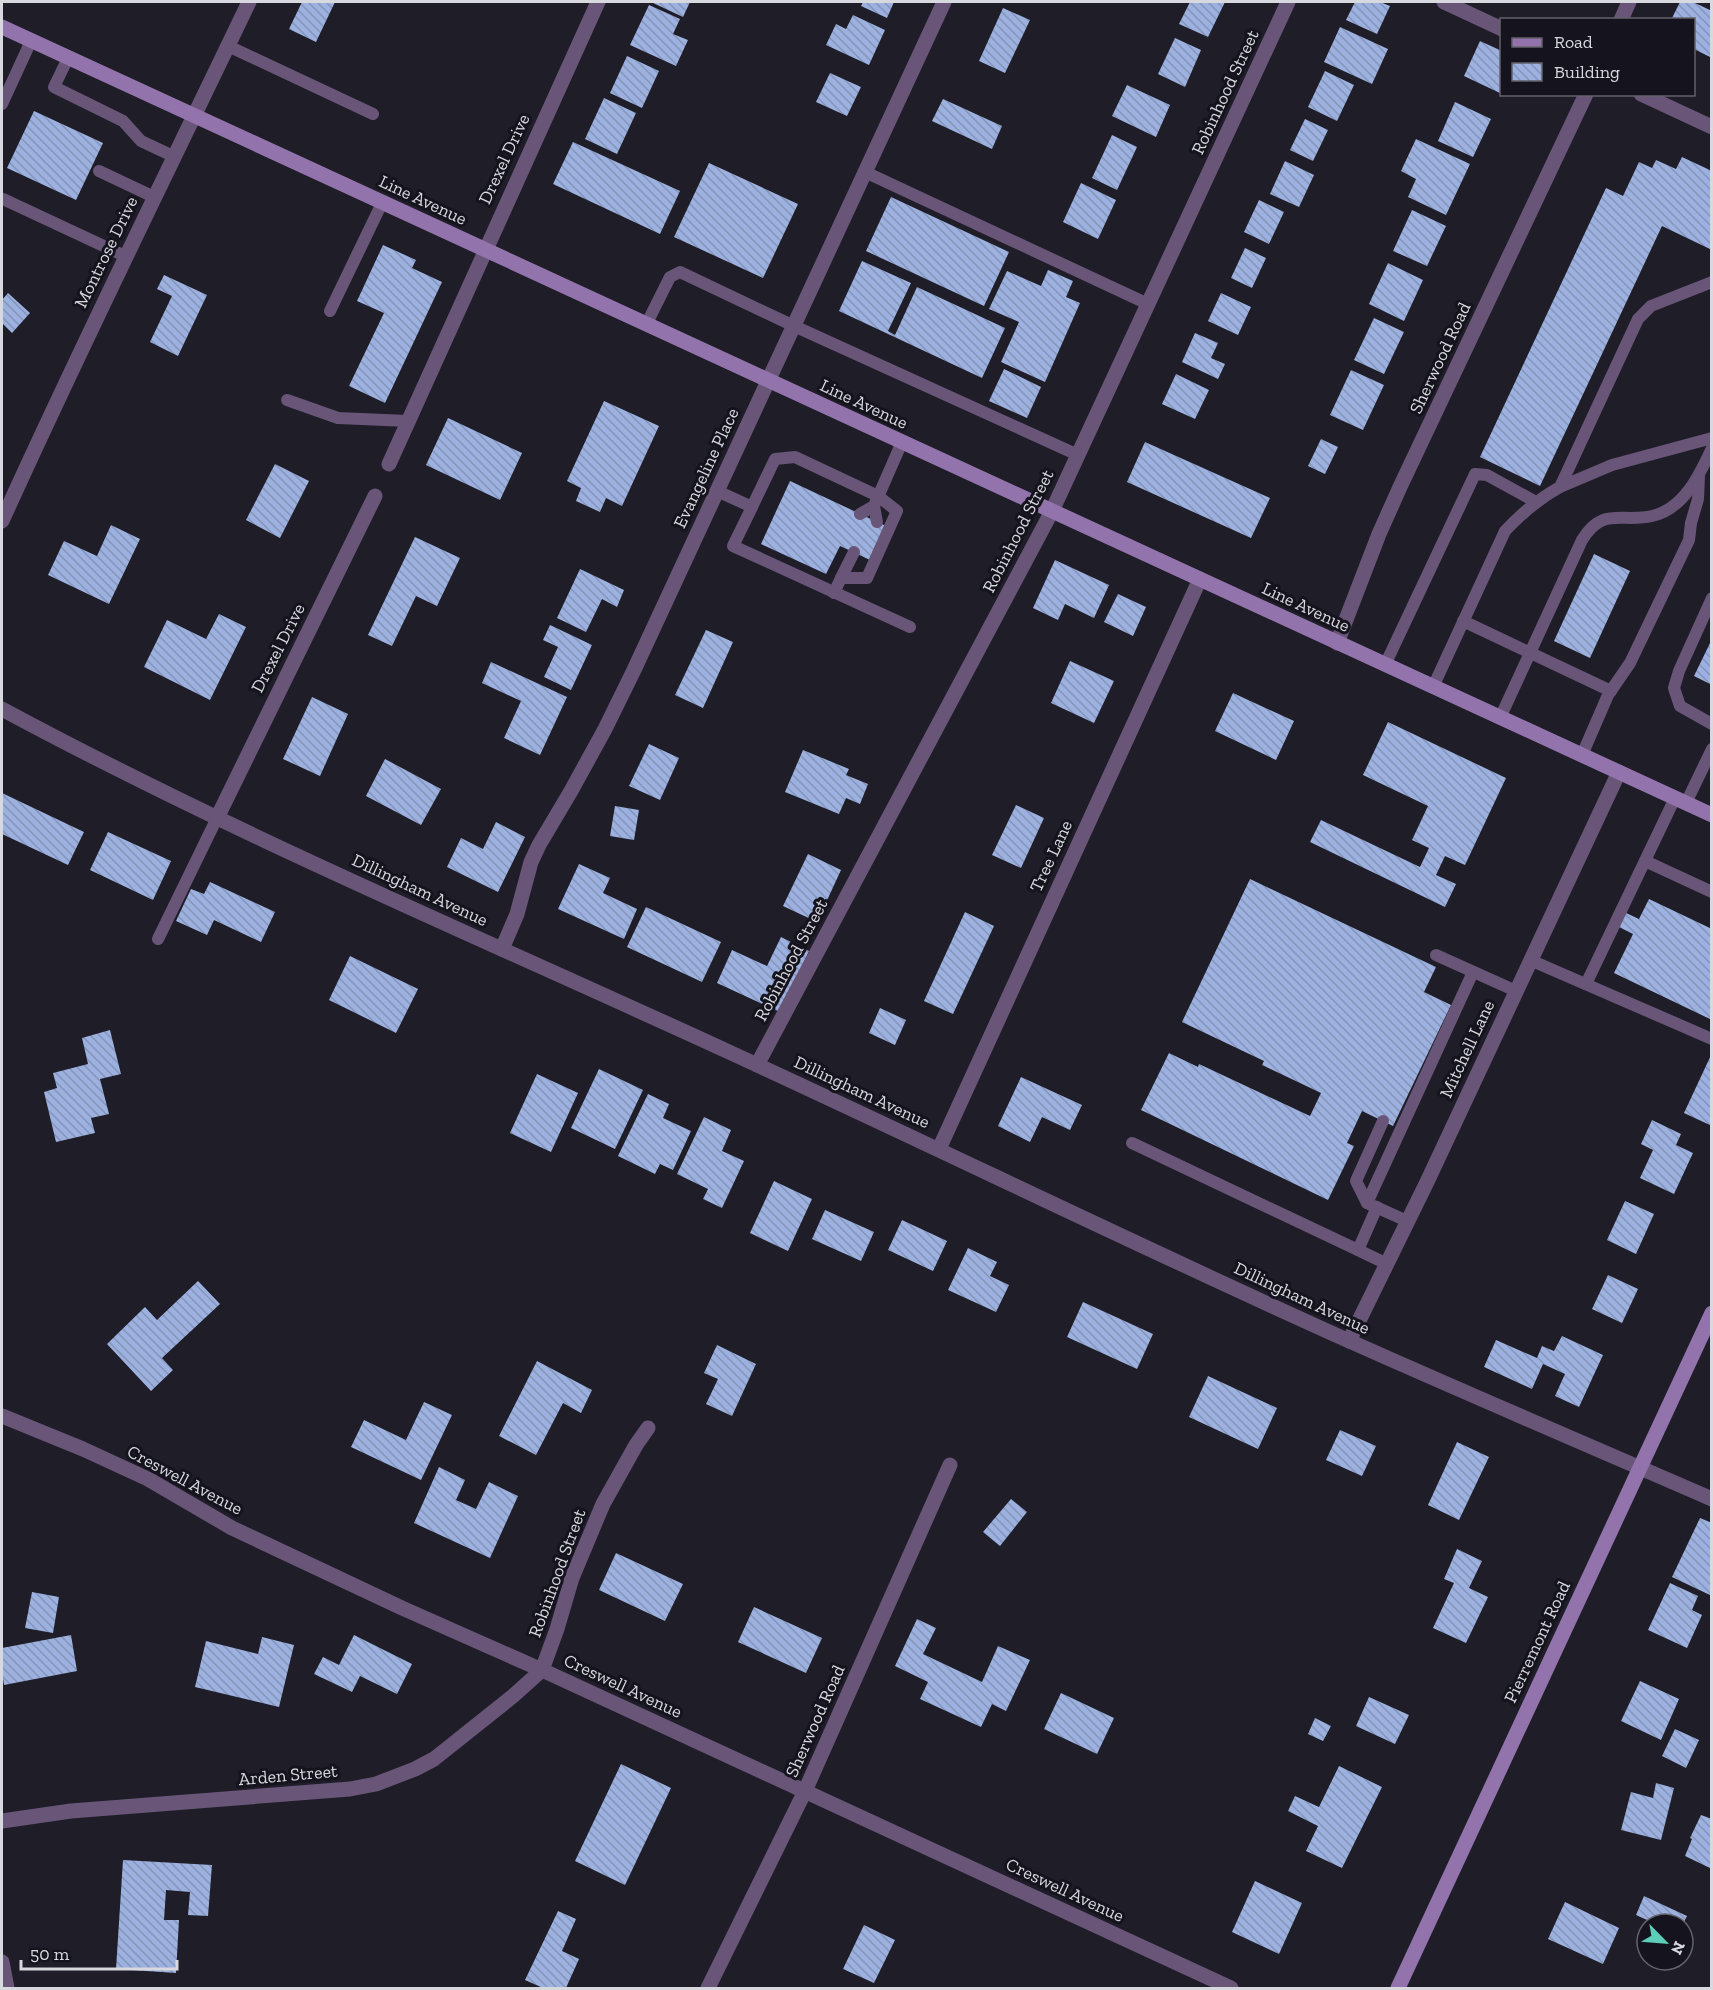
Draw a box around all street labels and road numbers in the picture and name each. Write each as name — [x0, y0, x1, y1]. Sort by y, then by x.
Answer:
street label: Robinhood Street — [1186, 26, 1264, 158]
street label: Drexel Drive — [473, 110, 535, 208]
street label: Line Avenue — [376, 170, 470, 230]
street label: Montrose Drive — [70, 193, 142, 311]
street label: Sherwood Road — [1405, 299, 1475, 417]
street label: Line Avenue — [817, 374, 911, 434]
street label: Evangeline Place — [668, 404, 744, 532]
street label: Robinhood Street — [978, 466, 1059, 596]
street label: Line Avenue — [1259, 577, 1353, 637]
street label: Drexel Drive — [246, 600, 310, 696]
street label: Tree Lane — [1025, 817, 1077, 895]
street label: Dillingham Avenue — [349, 849, 491, 931]
street label: Robinhood Street — [750, 895, 833, 1025]
street label: Mitchell Lane — [1435, 997, 1499, 1101]
street label: Dillingham Avenue — [791, 1051, 933, 1133]
street label: Dillingham Avenue — [1231, 1257, 1373, 1339]
street label: Creswell Avenue — [123, 1440, 247, 1520]
street label: Robinhood Street — [524, 1505, 591, 1640]
street label: Pierremont Road — [1499, 1577, 1575, 1706]
street label: Creswell Avenue — [560, 1649, 686, 1723]
street label: Sherwood Road — [780, 1661, 850, 1780]
street label: Arden Street — [238, 1760, 339, 1790]
street label: Creswell Avenue — [1002, 1853, 1128, 1927]

